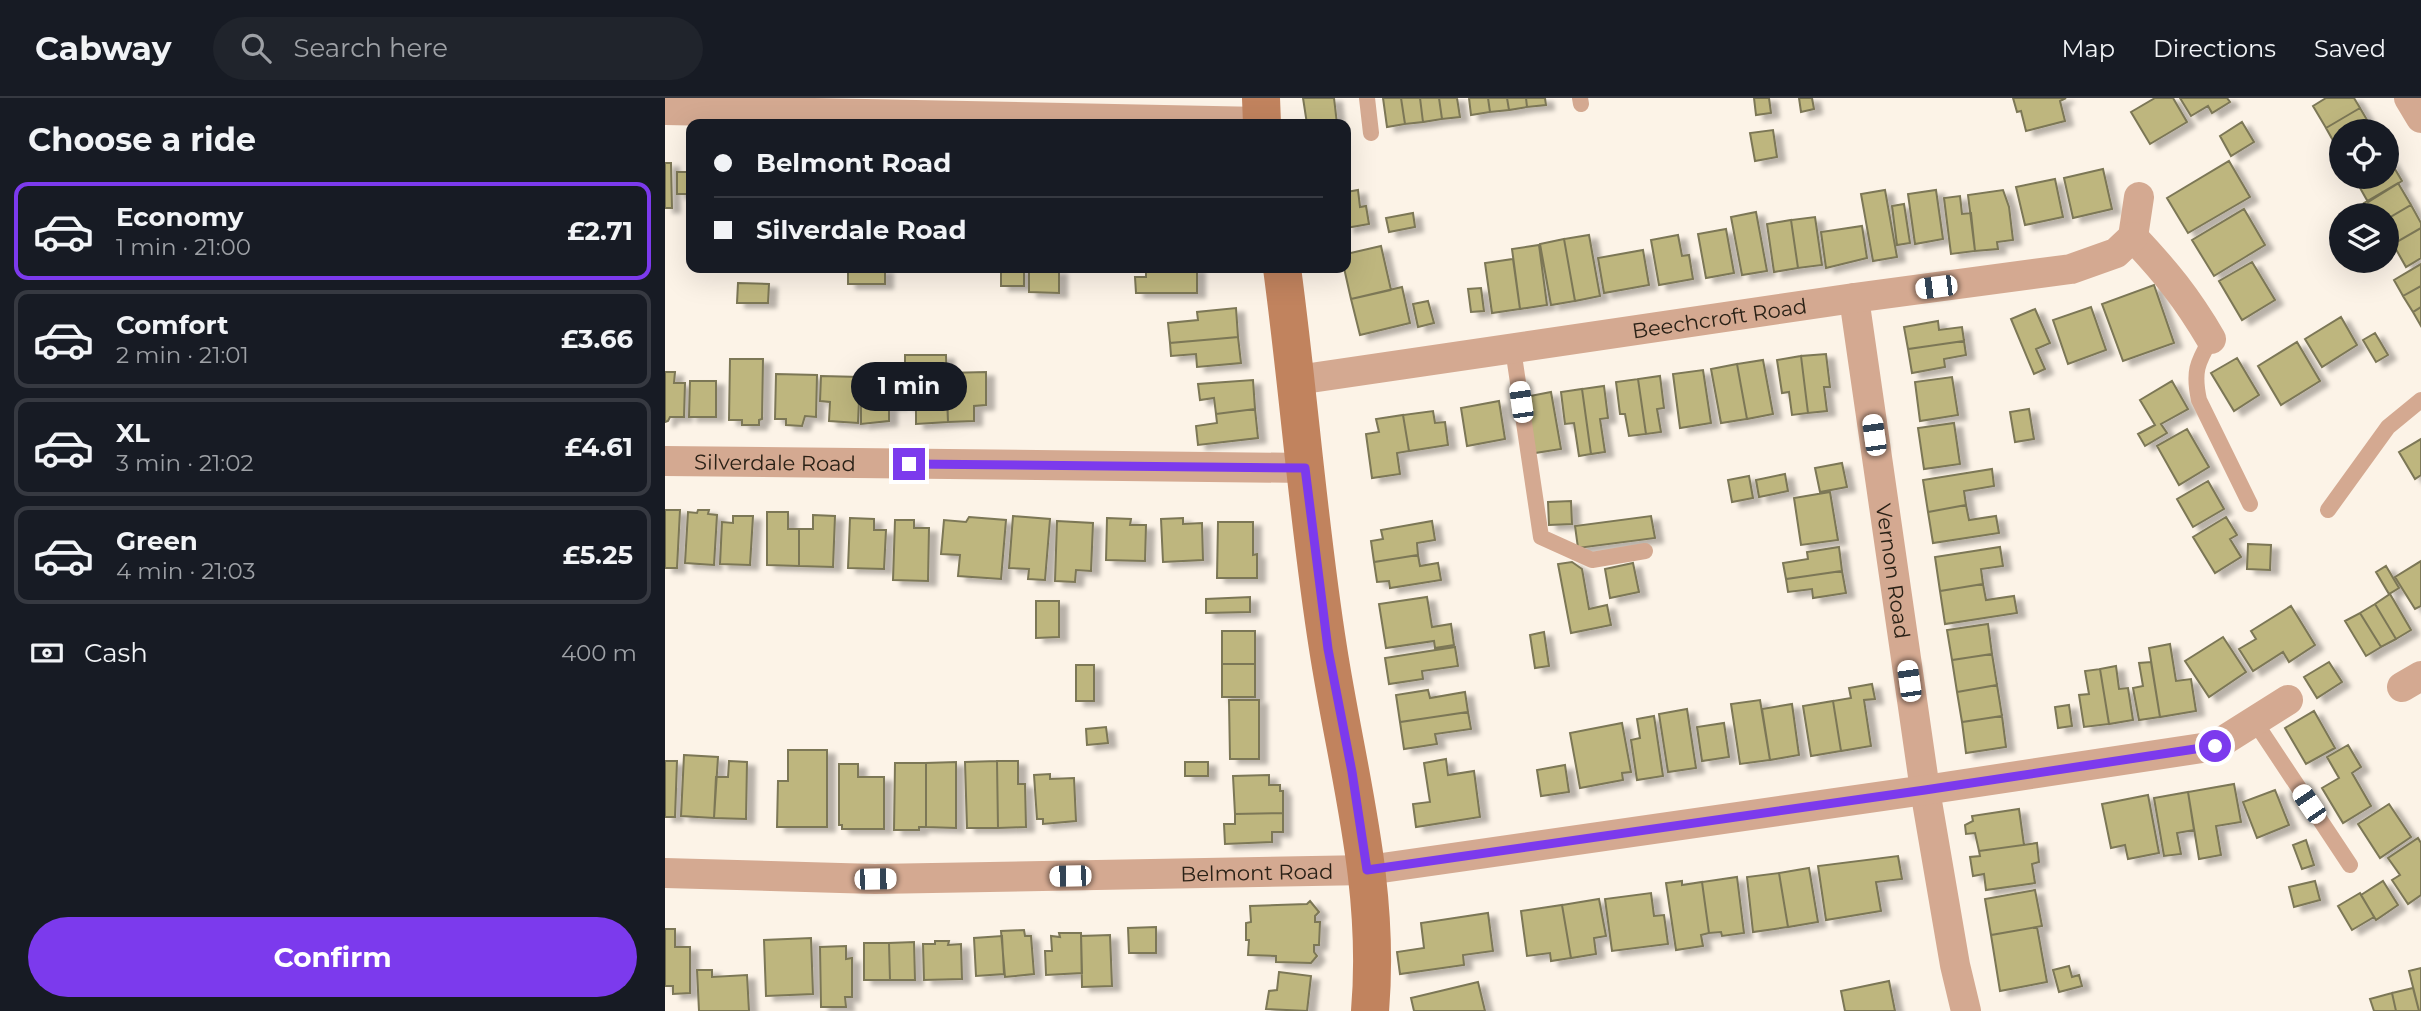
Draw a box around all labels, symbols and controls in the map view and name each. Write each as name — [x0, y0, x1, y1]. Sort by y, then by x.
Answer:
search box — [213, 17, 703, 80]
text: Cabway — [35, 28, 171, 68]
icon: search — [237, 29, 275, 67]
text: Search here — [293, 32, 448, 64]
text: Map — [2062, 34, 2115, 63]
text: Directions — [2153, 34, 2276, 63]
text: Saved — [2314, 34, 2386, 63]
map controls — [2329, 119, 2399, 273]
button: locate — [2329, 119, 2399, 189]
text: Choose a ride — [28, 120, 256, 159]
text: Belmont Road — [756, 147, 951, 179]
icon: car — [32, 200, 95, 263]
text: Economy — [116, 201, 243, 233]
button: layers — [2329, 203, 2399, 273]
text: Silverdale Road — [756, 214, 966, 246]
text: £2.71 — [567, 215, 633, 247]
text: 1 min · 21:00 — [116, 233, 251, 261]
car — [1914, 274, 1959, 300]
street label: Beechcroft Road — [1630, 293, 1809, 343]
icon: car — [32, 308, 95, 371]
text: Comfort — [116, 309, 228, 341]
text: £3.66 — [561, 323, 633, 355]
text: 2 min · 21:01 — [116, 341, 249, 369]
callout: 1 min — [851, 362, 967, 412]
text: 1 min — [878, 372, 940, 400]
car — [1508, 380, 1535, 424]
car — [1861, 413, 1888, 457]
icon: car — [32, 416, 95, 479]
text: XL — [116, 417, 150, 449]
text: £4.61 — [565, 431, 633, 463]
route end — [893, 448, 925, 480]
text: 3 min · 21:02 — [116, 449, 254, 477]
street label: Silverdale Road — [694, 449, 856, 476]
street label: Vernon Road — [1871, 502, 1916, 641]
icon: car — [32, 524, 95, 587]
text: Green — [116, 525, 198, 557]
text: £5.25 — [563, 539, 633, 571]
text: 4 min · 21:03 — [116, 557, 255, 585]
icon: cash — [28, 634, 66, 672]
text: Cash — [84, 637, 148, 669]
text: 400 m — [561, 639, 637, 667]
car — [1896, 659, 1923, 703]
route start — [2199, 730, 2231, 762]
car — [2289, 781, 2330, 827]
street label: Belmont Road — [1180, 858, 1333, 886]
car — [1049, 865, 1092, 887]
car — [854, 868, 897, 890]
button: Confirm — [28, 917, 637, 997]

